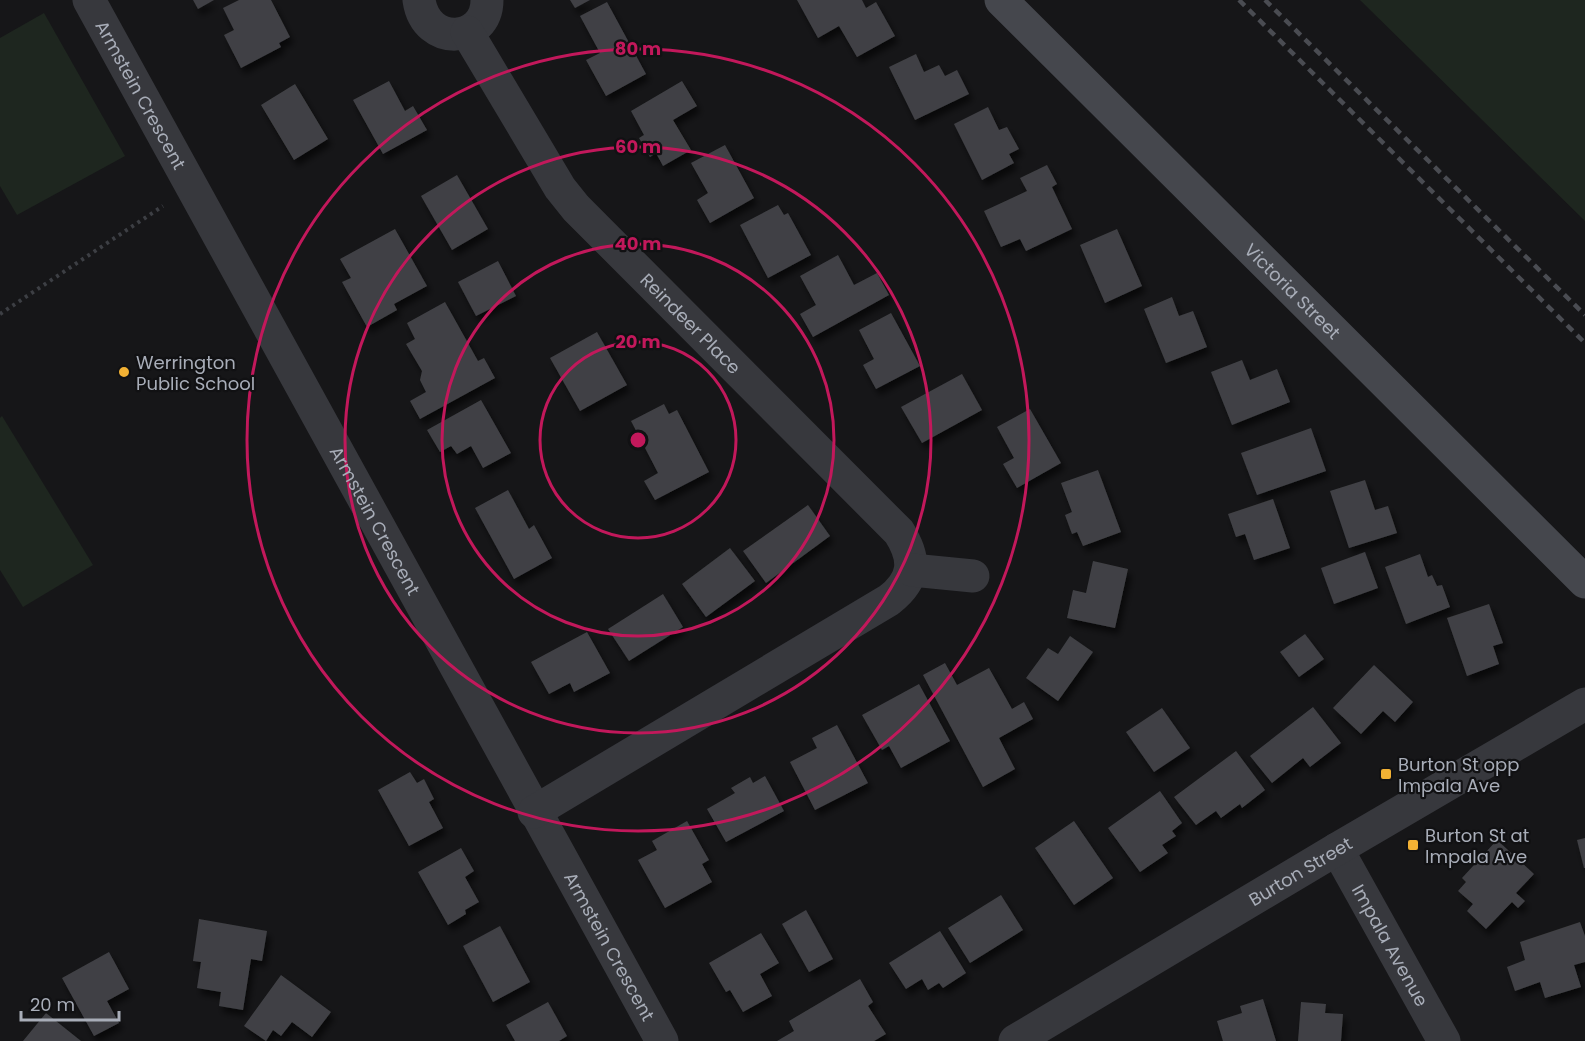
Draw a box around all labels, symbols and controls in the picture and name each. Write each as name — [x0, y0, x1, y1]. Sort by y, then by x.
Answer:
street label: Armstein Crescent — [90, 16, 192, 174]
text: 80 m — [615, 36, 661, 61]
text: 60 m — [615, 134, 661, 159]
text: 40 m — [615, 231, 661, 256]
street label: Victoria Street — [1239, 237, 1346, 344]
street label: Reindeer Place — [635, 267, 747, 379]
text: 20 m — [616, 329, 660, 354]
place label: Werrington Public School — [136, 350, 255, 396]
marker: Werrington Public School — [117, 365, 131, 379]
centre of rings — [628, 430, 648, 450]
street label: Armstein Crescent — [324, 441, 427, 599]
place label: Burton St opp Impala Ave — [1398, 752, 1519, 798]
marker: Burton St opp Impala Ave — [1379, 767, 1393, 781]
place label: Burton St at Impala Ave — [1425, 823, 1529, 869]
street label: Burton Street — [1244, 830, 1357, 912]
marker: Burton St at Impala Ave — [1406, 838, 1420, 852]
street label: Armstein Crescent — [559, 867, 661, 1025]
street label: Impala Avenue — [1346, 879, 1435, 1011]
scale bar — [21, 984, 118, 1022]
text: 20 m — [30, 992, 75, 1017]

